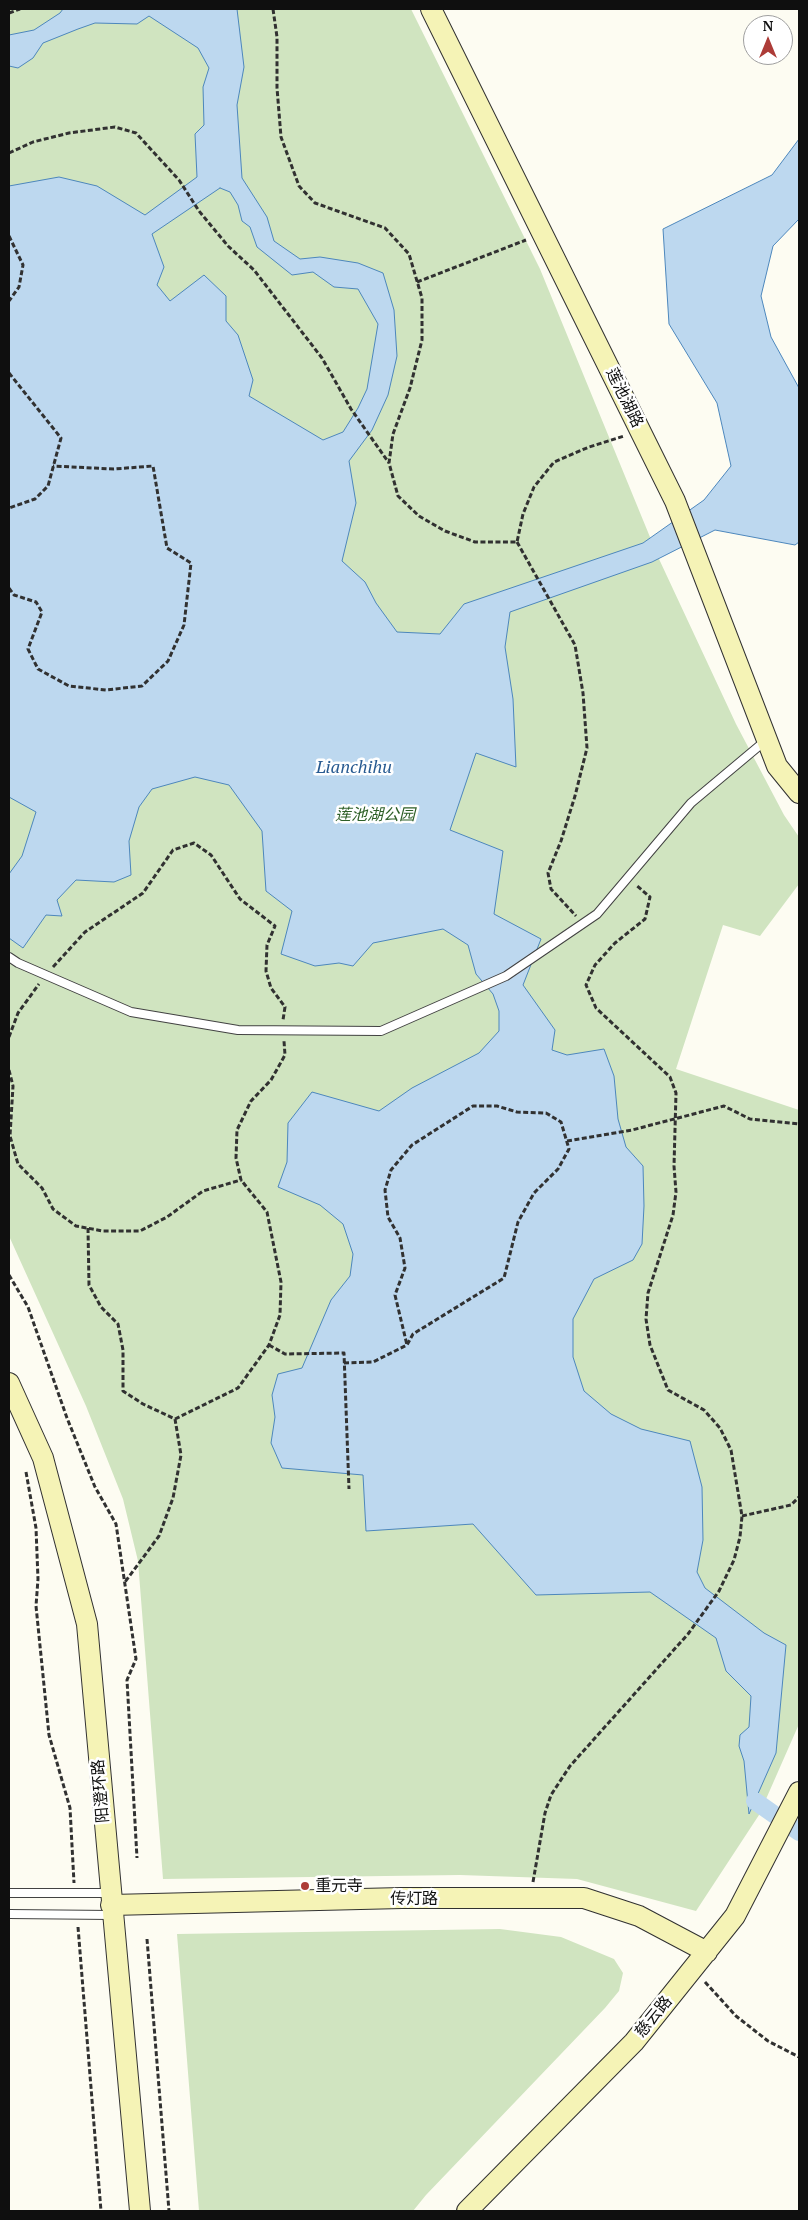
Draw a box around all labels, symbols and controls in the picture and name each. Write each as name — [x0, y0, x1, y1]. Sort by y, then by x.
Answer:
north arrow — [743, 15, 793, 65]
text: N — [763, 16, 773, 35]
street label: 莲池湖路 — [601, 365, 647, 431]
water label: Lianchihu — [316, 757, 392, 779]
park label: 莲池湖公园 — [335, 805, 415, 825]
street label: 阳澄环路 — [89, 1758, 113, 1824]
place label: 重元寺 — [315, 1876, 363, 1896]
marker: 重元寺 — [299, 1880, 311, 1892]
street label: 传灯路 — [390, 1889, 438, 1909]
street label: 慈云路 — [631, 1992, 677, 2042]

